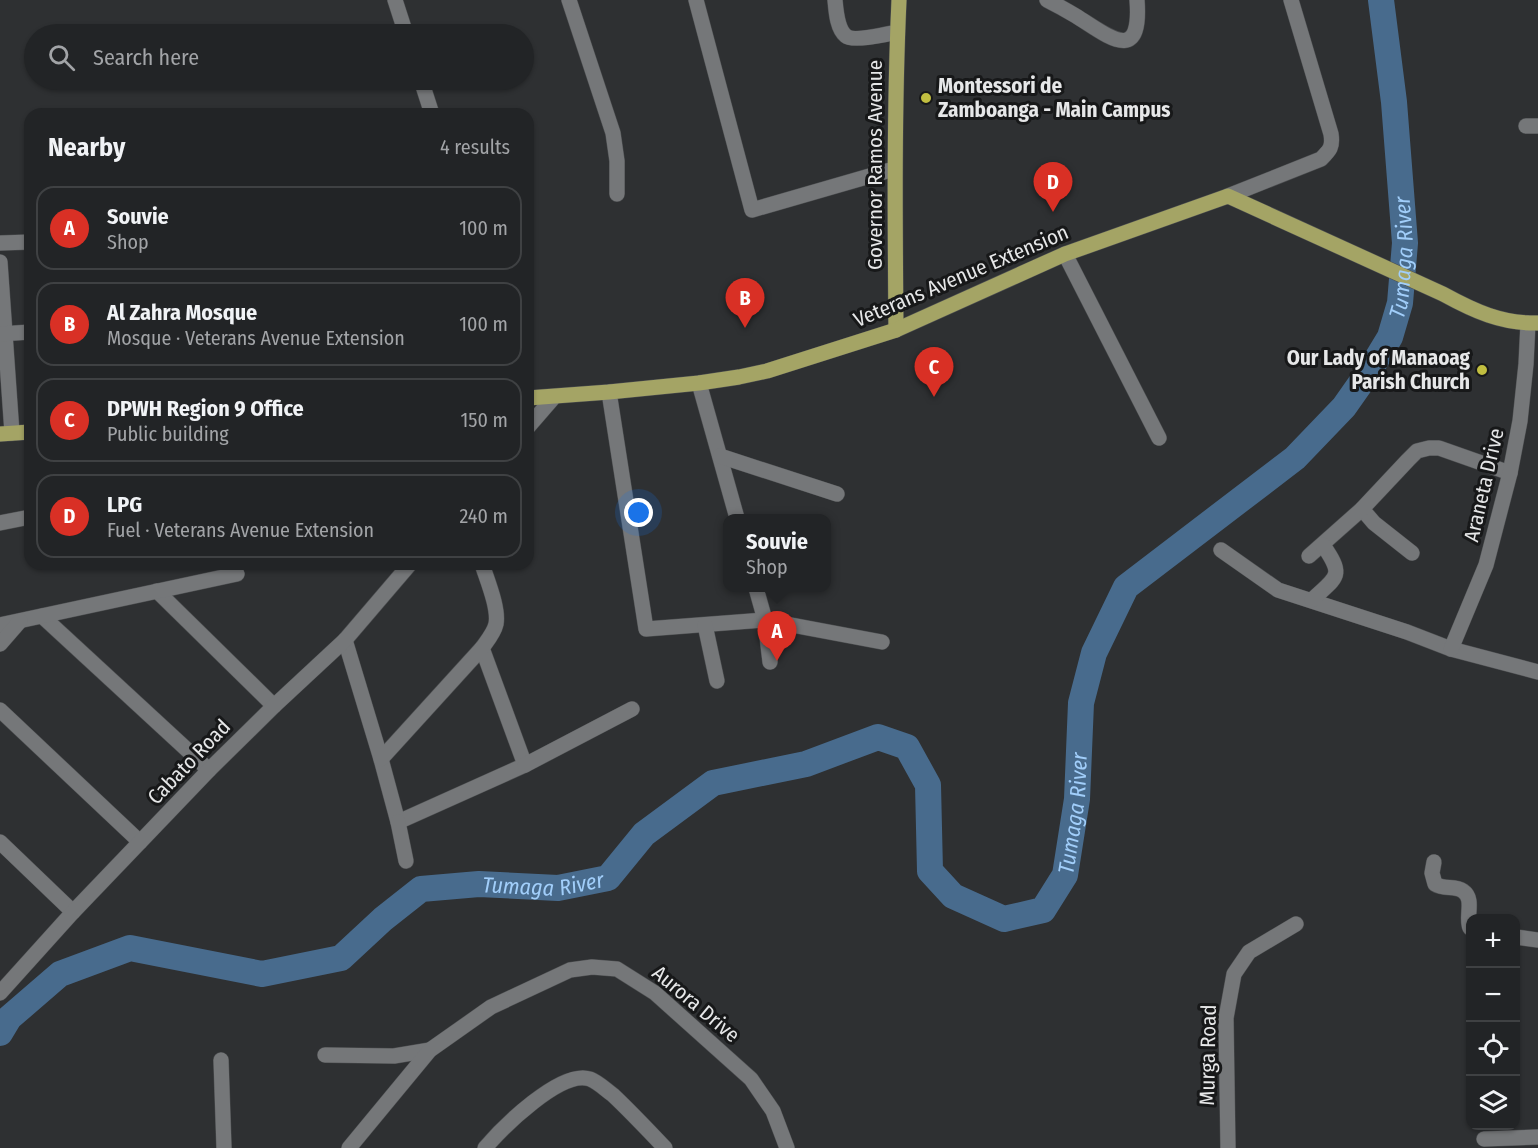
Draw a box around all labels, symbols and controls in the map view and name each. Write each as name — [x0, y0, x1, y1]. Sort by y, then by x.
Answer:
search box — [24, 24, 534, 90]
icon: search — [45, 41, 78, 74]
text: Search here — [93, 44, 199, 71]
street label: Governor Ramos Avenue — [862, 60, 888, 270]
place label: Montessori de Zamboanga - Main Campus — [938, 73, 1171, 123]
marker: Montessori de Zamboanga - Main Campus — [919, 91, 933, 105]
text: Nearby — [48, 132, 125, 163]
text: 4 results — [440, 135, 510, 159]
pin: D — [1034, 162, 1072, 212]
water label: Tumaga River — [1383, 194, 1419, 322]
text: Souvie — [107, 203, 169, 230]
text: A — [64, 216, 75, 240]
text: 100 m — [459, 216, 508, 240]
street label: Veterans Avenue Extension — [850, 219, 1072, 333]
text: Shop — [107, 230, 149, 254]
pin: B — [726, 278, 764, 328]
text: Al Zahra Mosque — [107, 299, 257, 326]
text: B — [64, 312, 75, 336]
text: 100 m — [459, 312, 508, 336]
text: Mosque · Veterans Avenue Extension — [107, 326, 405, 350]
place label: Our Lady of Manaoag Parish Church — [1287, 345, 1471, 395]
pin: C — [914, 348, 954, 397]
marker: Our Lady of Manaoag Parish Church — [1475, 363, 1489, 377]
text: DPWH Region 9 Office — [107, 395, 304, 422]
text: C — [64, 408, 75, 432]
text: 150 m — [461, 408, 508, 432]
text: Public building — [107, 422, 229, 446]
street label: Araneta Drive — [1458, 426, 1510, 544]
text: LPG — [107, 491, 142, 518]
your location — [624, 498, 653, 527]
text: D — [64, 504, 75, 528]
text: 240 m — [459, 504, 508, 528]
popup — [723, 514, 831, 592]
text: Fuel · Veterans Avenue Extension — [107, 518, 374, 542]
text: Souvie — [746, 528, 808, 555]
text: Shop — [746, 555, 788, 579]
pin: A — [758, 612, 796, 661]
street label: Cabato Road — [142, 714, 236, 810]
water label: Tumaga River — [1052, 751, 1093, 876]
water label: Tumaga River — [482, 866, 608, 902]
map controls — [1466, 914, 1520, 1130]
button: + — [1466, 914, 1520, 968]
street label: Aurora Drive — [647, 960, 745, 1048]
button: − — [1466, 968, 1520, 1022]
street label: Murga Road — [1194, 1004, 1222, 1106]
button: locate — [1466, 1022, 1520, 1076]
button: layers — [1466, 1076, 1520, 1130]

